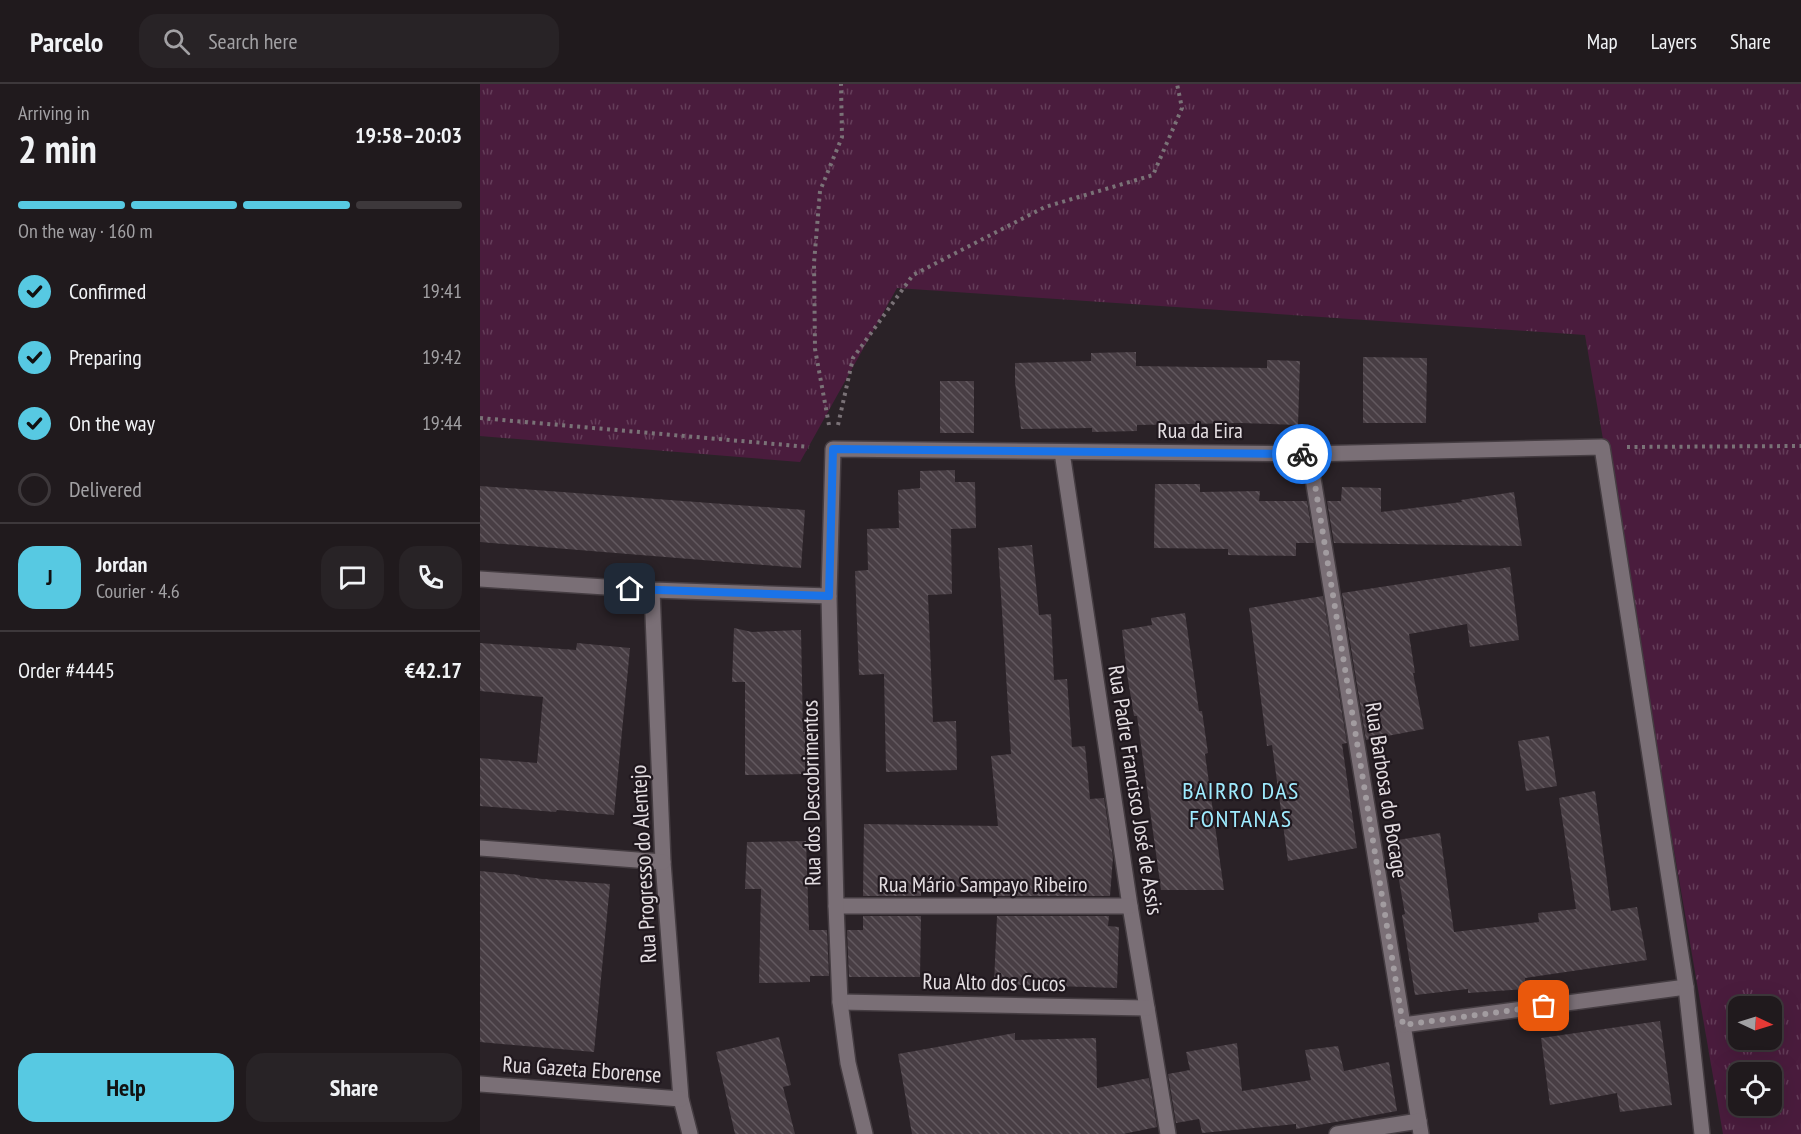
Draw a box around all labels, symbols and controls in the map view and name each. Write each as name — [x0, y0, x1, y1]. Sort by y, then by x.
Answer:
search box — [139, 14, 559, 68]
text: Parcelo — [30, 23, 103, 60]
icon: search — [160, 25, 193, 58]
text: Search here — [208, 27, 298, 55]
text: Map — [1587, 28, 1618, 55]
text: Layers — [1651, 28, 1697, 55]
text: Share — [1730, 28, 1771, 55]
text: Arriving in — [18, 100, 90, 126]
text: 19:58–20:03 — [355, 121, 462, 149]
text: 2 min — [18, 123, 97, 174]
text: On the way · 160 m — [18, 218, 153, 244]
icon: check — [18, 275, 51, 308]
text: Confirmed — [69, 277, 146, 305]
text: 19:41 — [422, 278, 462, 304]
icon: check — [18, 341, 51, 374]
text: Preparing — [69, 343, 142, 371]
text: 19:42 — [422, 344, 462, 370]
icon: check — [18, 407, 51, 440]
text: On the way — [69, 409, 155, 437]
text: 19:44 — [422, 410, 462, 436]
street label: Rua da Eira — [1157, 416, 1243, 444]
courier — [1272, 424, 1332, 484]
icon: bike — [1286, 438, 1319, 471]
text: Delivered — [69, 475, 142, 503]
button: chat — [321, 546, 384, 609]
button: phone — [399, 546, 462, 609]
text: Jordan — [96, 550, 147, 578]
text: J — [46, 563, 53, 591]
pin — [604, 563, 655, 614]
icon: home — [613, 572, 646, 605]
text: Courier · 4.6 — [96, 578, 180, 604]
text: Order #4445 — [18, 656, 115, 684]
text: €42.17 — [405, 656, 462, 684]
street label: Rua Padre Francisco José de Assis — [1102, 663, 1170, 917]
street label: Rua dos Descobrimentos — [795, 700, 827, 886]
street label: Rua Barbosa do Bocage — [1359, 700, 1415, 880]
street label: Rua Progresso do Alentejo — [624, 764, 662, 964]
district label: BAIRRO DAS FONTANAS — [1182, 775, 1300, 834]
street label: Rua Mário Sampayo Ribeiro — [879, 870, 1087, 898]
street label: Rua Alto dos Cucos — [922, 967, 1066, 997]
pin — [1518, 980, 1569, 1031]
icon: bag — [1527, 989, 1560, 1022]
north arrow — [1728, 996, 1782, 1050]
map controls — [1728, 996, 1782, 1116]
street label: Rua Gazeta Eborense — [502, 1049, 662, 1089]
button: Help — [18, 1053, 234, 1122]
button: Share — [246, 1053, 462, 1122]
button: locate — [1728, 1062, 1782, 1116]

